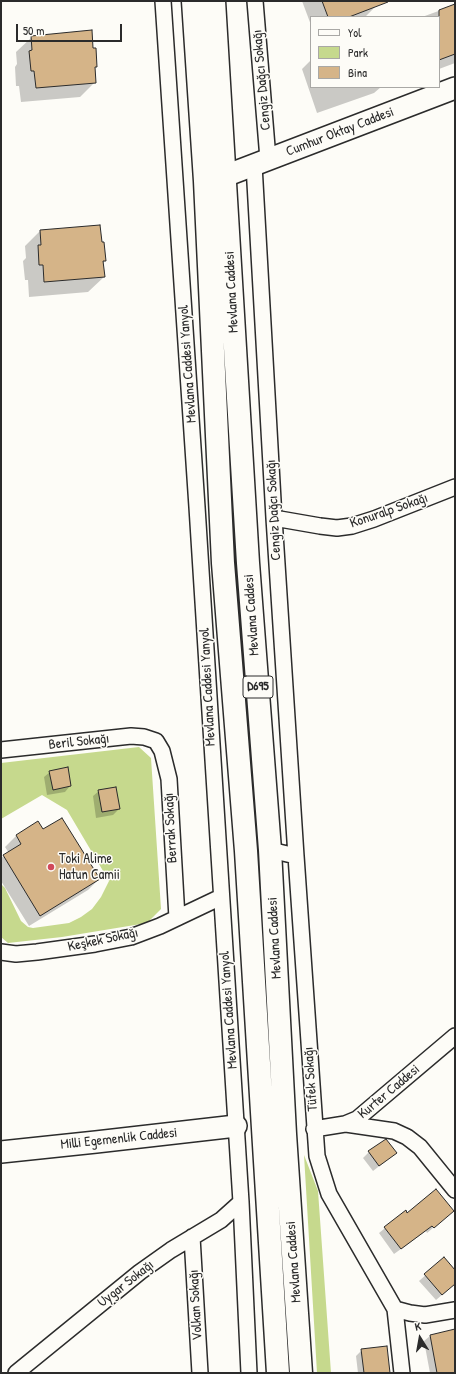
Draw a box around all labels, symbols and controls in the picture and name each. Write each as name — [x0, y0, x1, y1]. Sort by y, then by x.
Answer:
scale bar — [18, 16, 124, 42]
legend — [310, 16, 440, 88]
text: 50 m — [23, 22, 44, 39]
text: Yol — [348, 24, 361, 41]
street label: Cengiz Dağcı Sokağı — [249, 29, 275, 131]
text: Park — [348, 44, 368, 61]
text: Bina — [348, 64, 367, 81]
street label: Cumhur Oktay Caddesi — [284, 104, 396, 160]
street label: Mevlana Caddesi — [221, 251, 243, 333]
street label: Mevlana Caddesi Yanyol — [175, 304, 201, 424]
street label: Cengiz Dağcı Sokağı — [263, 459, 285, 561]
street label: Konuralp Sokağı — [348, 490, 430, 532]
street label: Mevlana Caddesi — [241, 574, 263, 656]
street label: Mevlana Caddesi Yanyol — [197, 627, 219, 747]
road number: D695 — [243, 676, 273, 698]
street label: Beril Sokağı — [48, 730, 110, 754]
street label: Berrak Sokağı — [161, 792, 181, 864]
place label: Toki Alime Hatun Camii — [59, 851, 120, 884]
marker: Toki Alime Hatun Camii — [46, 862, 56, 872]
street label: Mevlana Caddesi — [264, 897, 286, 979]
street label: Keşkek Sokağı — [66, 924, 140, 956]
street label: Mevlana Caddesi Yanyol — [216, 950, 242, 1070]
street label: Tüfek Sokağı — [300, 1046, 322, 1112]
street label: Kurter Caddesi — [355, 1061, 423, 1123]
street label: Milli Egemenlik Caddesi — [60, 1125, 178, 1153]
street label: Mevlana Caddesi — [283, 1221, 305, 1303]
street label: Uygar Sokağı — [95, 1257, 157, 1311]
street label: Volkan Sokağı — [186, 1269, 206, 1341]
north arrow — [400, 1318, 440, 1358]
text: K — [414, 1319, 422, 1334]

